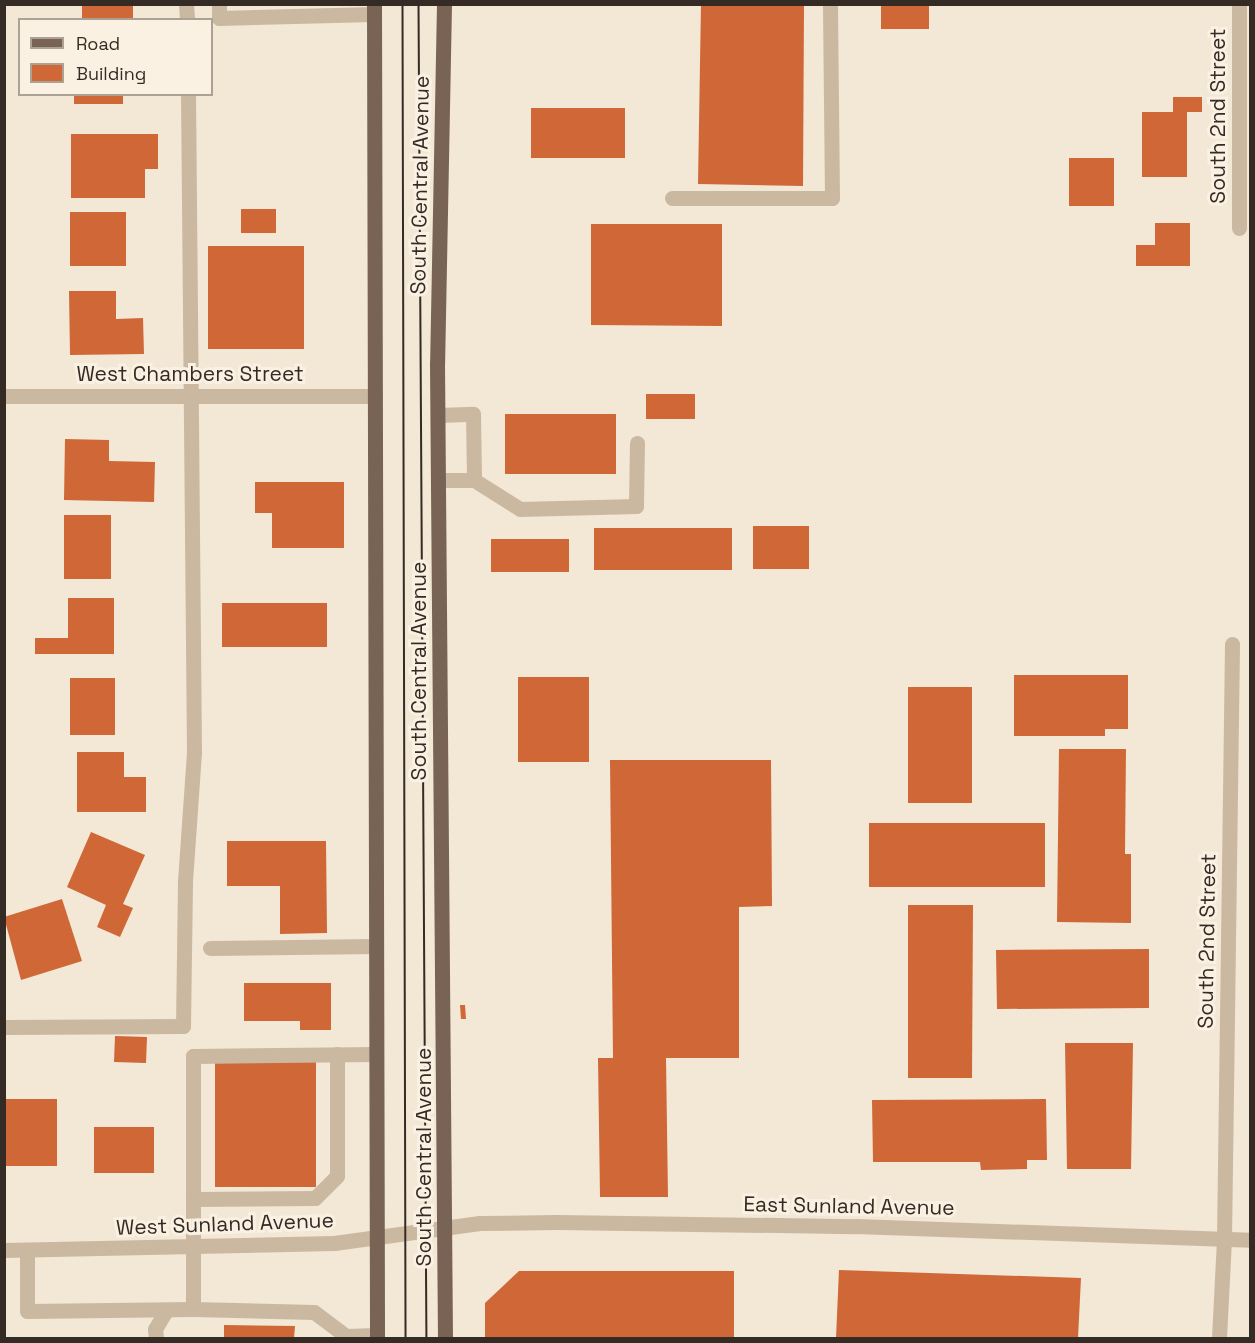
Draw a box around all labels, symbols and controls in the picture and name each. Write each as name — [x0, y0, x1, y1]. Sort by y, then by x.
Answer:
legend — [18, 18, 213, 96]
street label: South 2nd Street — [1205, 28, 1231, 204]
text: Road — [76, 32, 120, 55]
text: Building — [76, 62, 146, 85]
street label: South Central Avenue — [405, 75, 435, 295]
street label: West Chambers Street — [76, 361, 304, 387]
street label: South Central Avenue — [406, 561, 432, 781]
street label: South 2nd Street — [1193, 853, 1221, 1029]
street label: South Central Avenue — [411, 1047, 437, 1267]
street label: East Sunland Avenue — [743, 1192, 955, 1220]
street label: West Sunland Avenue — [116, 1208, 334, 1240]

